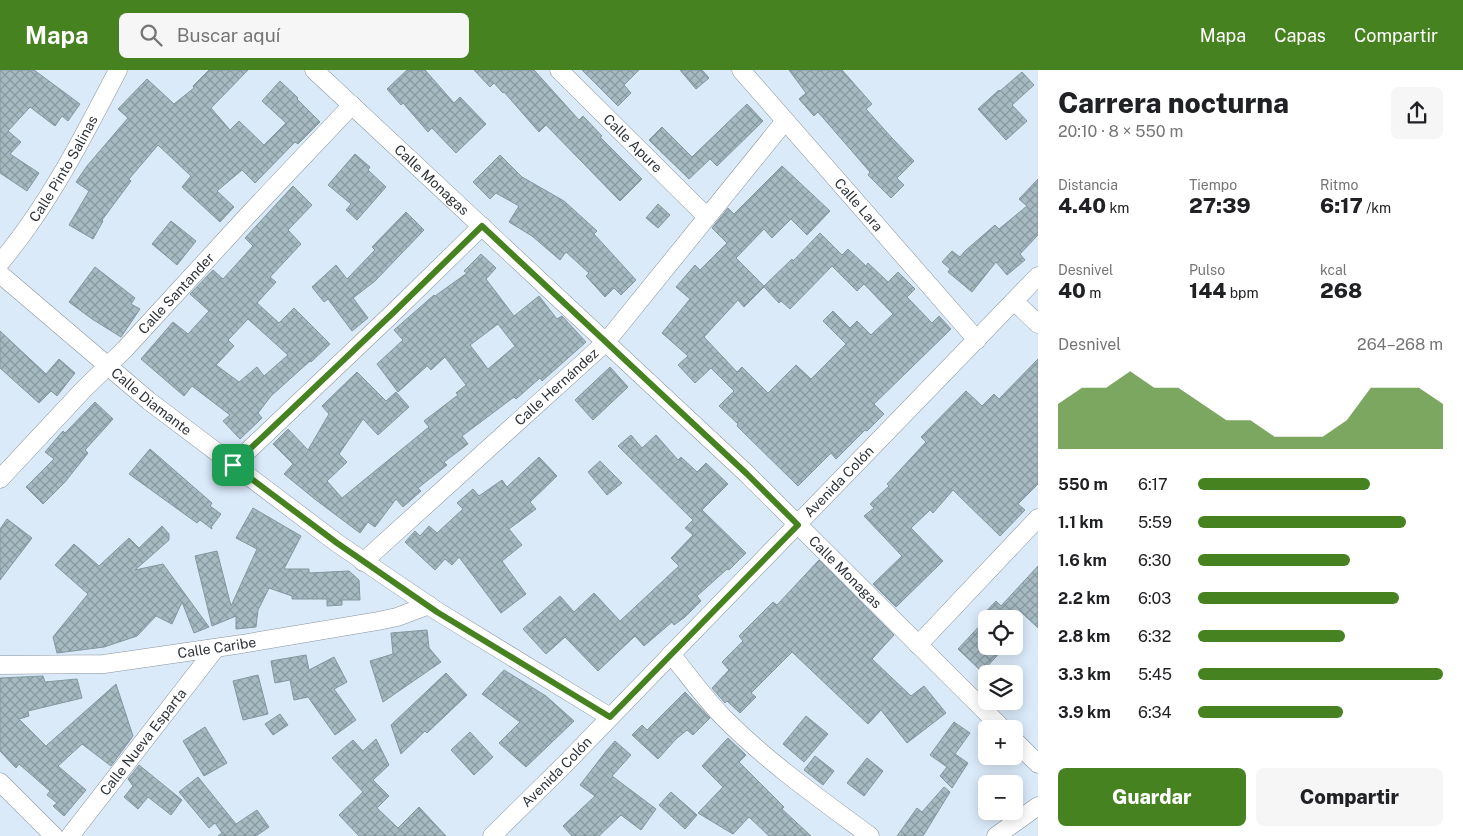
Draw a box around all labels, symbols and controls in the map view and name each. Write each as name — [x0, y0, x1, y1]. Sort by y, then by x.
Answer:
search box — [119, 13, 469, 58]
text: Mapa — [25, 21, 89, 49]
icon: search — [137, 21, 165, 49]
text: Buscar aquí — [177, 24, 280, 46]
text: Mapa — [1200, 25, 1246, 46]
text: Capas — [1274, 25, 1326, 46]
text: Compartir — [1354, 25, 1438, 46]
text: Carrera nocturna — [1058, 86, 1289, 119]
button: share — [1391, 87, 1443, 139]
street label: Calle Apure — [600, 111, 666, 176]
street label: Calle Pinto Salinas — [26, 113, 101, 225]
text: 20:10 · 8 × 550 m — [1058, 122, 1183, 141]
street label: Calle Monagas — [391, 141, 472, 218]
street label: Calle Lara — [831, 175, 886, 235]
text: Distancia — [1058, 177, 1118, 193]
text: Tiempo — [1189, 177, 1237, 193]
text: Ritmo — [1320, 177, 1358, 193]
text: 4.40 — [1058, 193, 1106, 218]
text: 27:39 — [1189, 193, 1251, 218]
text: 6:17 — [1320, 193, 1363, 218]
text: km — [1106, 200, 1129, 216]
text: /km — [1363, 200, 1391, 216]
street label: Calle Santander — [135, 249, 217, 337]
text: Desnivel — [1058, 262, 1113, 278]
text: Pulso — [1189, 262, 1225, 278]
text: kcal — [1320, 262, 1347, 278]
text: 40 — [1058, 278, 1086, 303]
text: 144 — [1189, 278, 1226, 303]
text: 268 — [1320, 278, 1362, 303]
text: m — [1086, 285, 1101, 301]
text: bpm — [1226, 285, 1259, 301]
text: Desnivel — [1058, 335, 1121, 354]
text: 264–268 m — [1357, 335, 1443, 354]
street label: Calle Hernández — [511, 345, 602, 429]
street label: Calle Diamante — [108, 364, 195, 438]
street label: Avenida Colón — [801, 443, 877, 520]
pin — [212, 444, 254, 486]
icon: arrive — [219, 451, 247, 479]
text: 550 m — [1058, 475, 1108, 494]
text: 6:17 — [1138, 475, 1168, 494]
text: 1.1 km — [1058, 513, 1103, 532]
text: 5:59 — [1138, 513, 1172, 532]
street label: Calle Monagas — [806, 532, 885, 611]
text: 1.6 km — [1058, 551, 1107, 570]
text: 6:30 — [1138, 551, 1171, 570]
text: 2.2 km — [1058, 589, 1110, 608]
text: 6:03 — [1138, 589, 1171, 608]
map controls — [978, 610, 1023, 820]
button: locate — [978, 610, 1023, 655]
text: 2.8 km — [1058, 627, 1110, 646]
text: 6:32 — [1138, 627, 1171, 646]
street label: Calle Caribe — [177, 634, 257, 661]
button: layers — [978, 665, 1023, 710]
text: 3.3 km — [1058, 665, 1111, 684]
text: 5:45 — [1138, 665, 1172, 684]
street label: Calle Nueva Esparta — [96, 685, 190, 799]
text: 3.9 km — [1058, 703, 1111, 722]
text: 6:34 — [1138, 703, 1172, 722]
button: + — [978, 720, 1023, 765]
street label: Avenida Colón — [518, 734, 595, 810]
button: Guardar — [1058, 768, 1246, 826]
button: Compartir — [1256, 768, 1443, 826]
button: − — [978, 775, 1023, 820]

